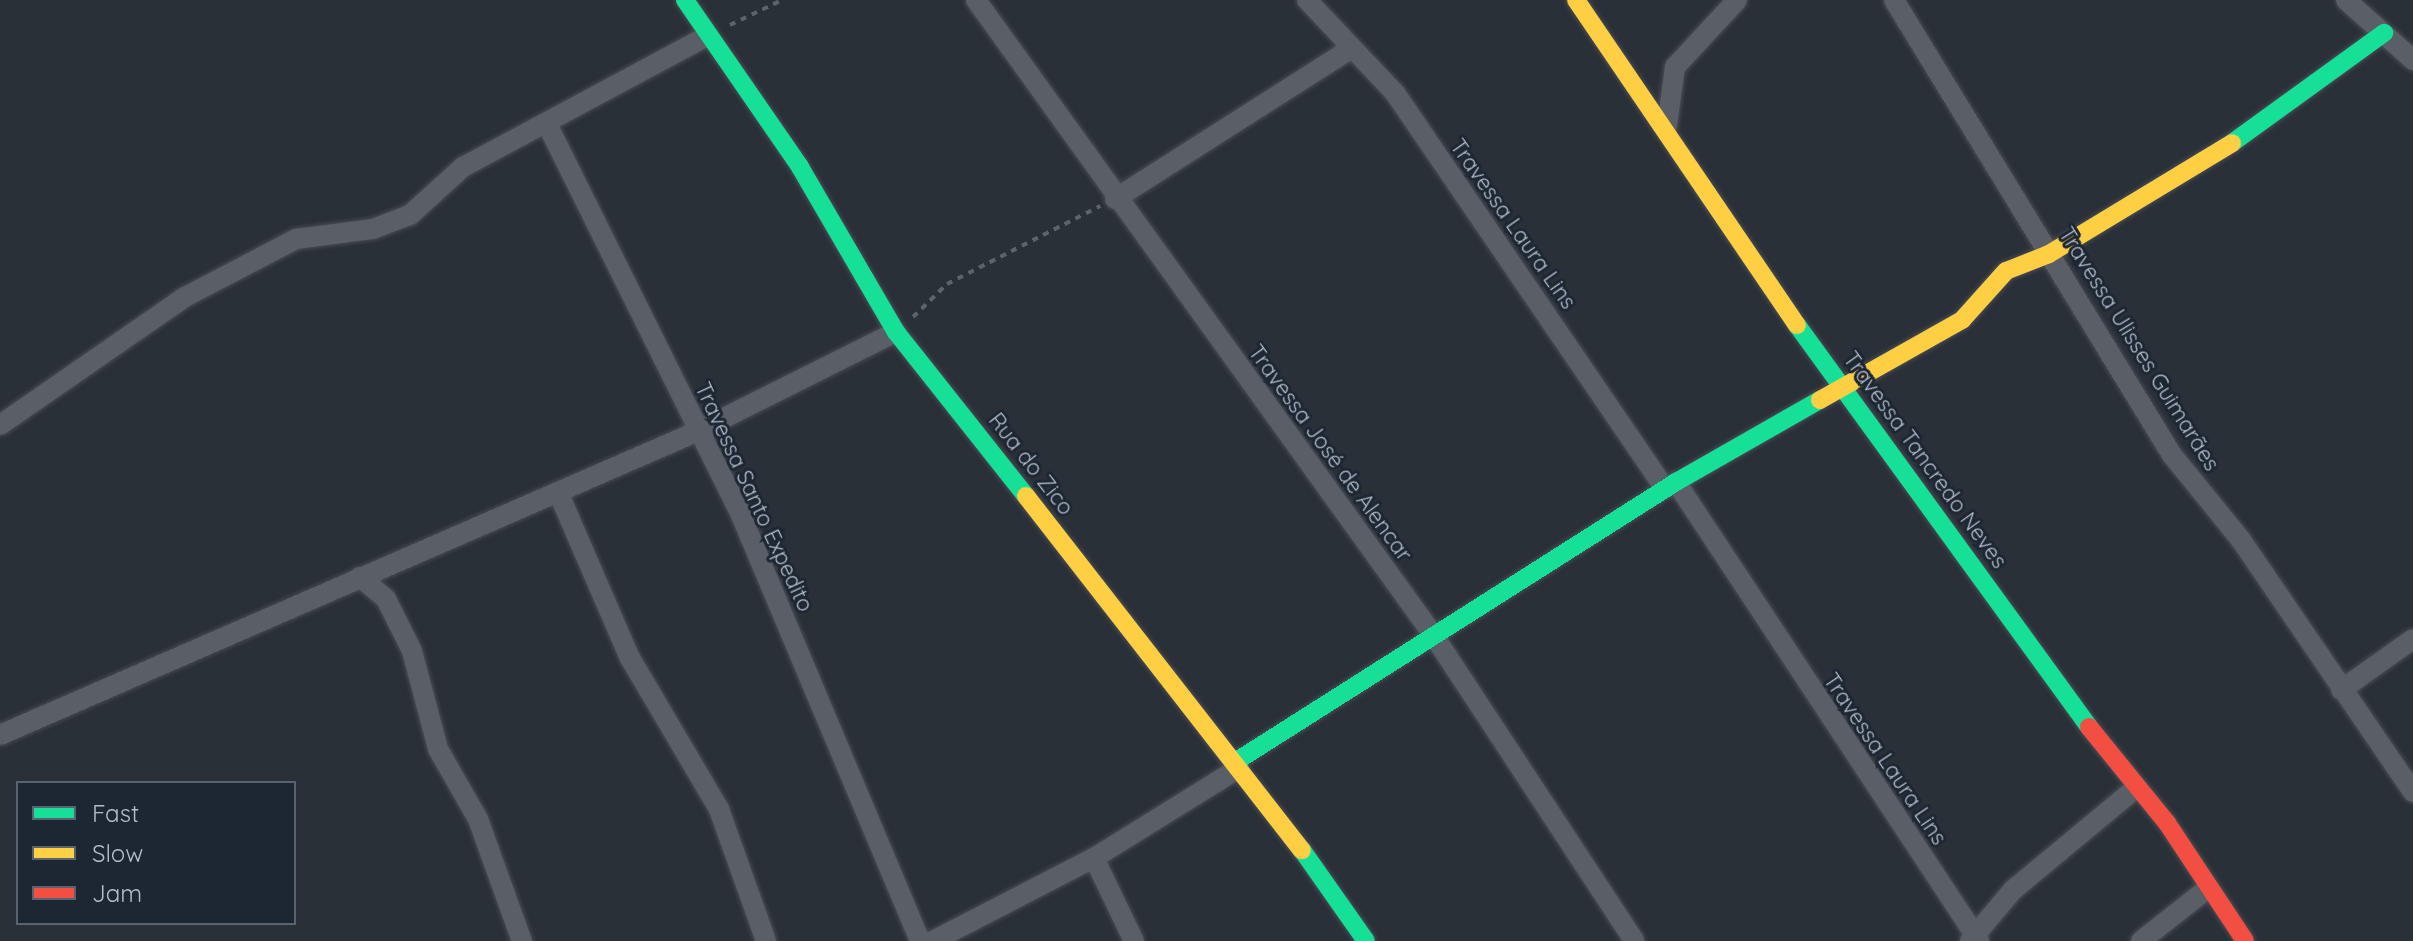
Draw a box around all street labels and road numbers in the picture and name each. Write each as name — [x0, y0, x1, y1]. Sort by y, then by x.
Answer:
street label: Travessa Laura Lins — [1444, 134, 1582, 314]
street label: Travessa Ulisses Guimarães — [2053, 222, 2225, 476]
street label: Travessa José de Alencar — [1243, 340, 1417, 566]
street label: Travessa Tancredo Neves — [1837, 346, 2013, 574]
street label: Travessa Santo Expedito — [689, 378, 819, 616]
street label: Rua do Zico — [983, 408, 1079, 520]
street label: Travessa Laura Lins — [1818, 668, 1952, 850]

